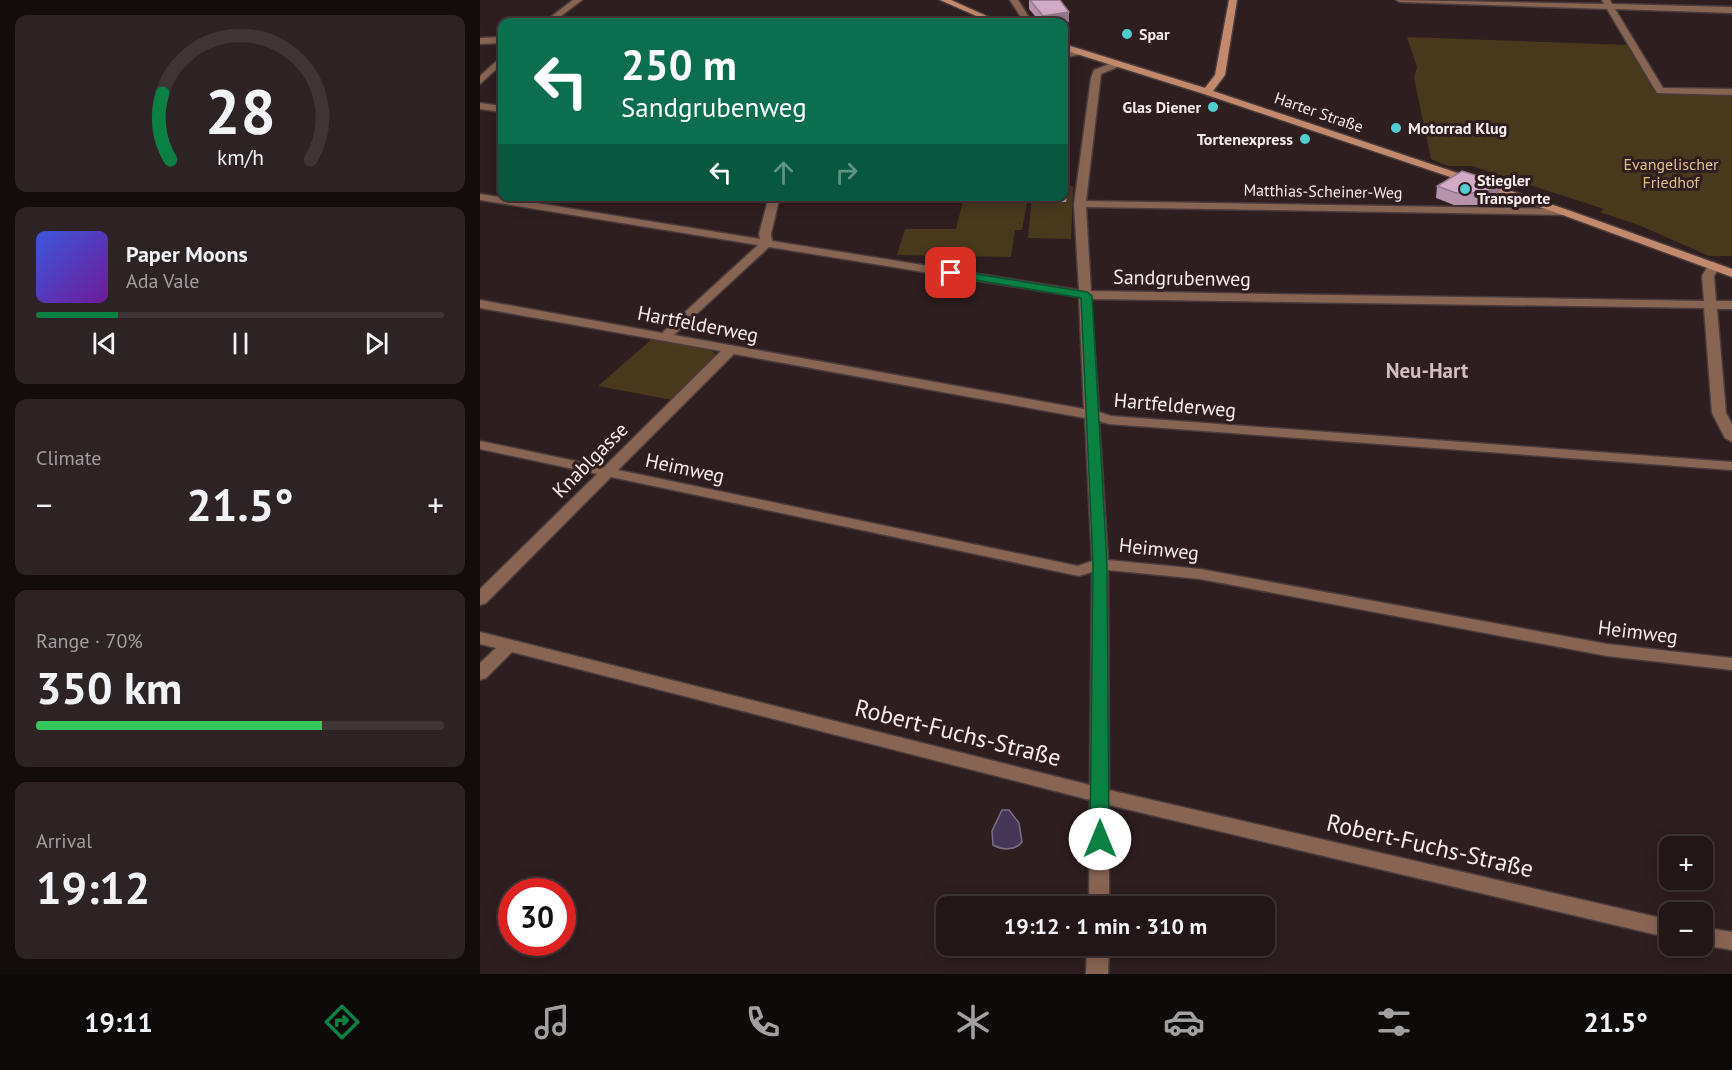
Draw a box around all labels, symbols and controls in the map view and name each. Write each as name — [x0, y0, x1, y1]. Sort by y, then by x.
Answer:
place label: Spar — [1139, 24, 1170, 44]
marker: Spar — [1120, 27, 1134, 41]
text: 250 m — [621, 37, 737, 92]
icon: left — [522, 42, 600, 120]
text: 28 — [205, 71, 275, 152]
street label: Harter Straße — [1272, 87, 1366, 137]
text: Sandgrubenweg — [621, 90, 807, 124]
place label: Glas Diener — [1123, 97, 1201, 117]
marker: Glas Diener — [1206, 100, 1220, 114]
place label: Motorrad Klug — [1408, 118, 1507, 138]
marker: Motorrad Klug — [1389, 121, 1403, 135]
place label: Tortenexpress — [1197, 129, 1293, 149]
marker: Tortenexpress — [1298, 132, 1312, 146]
text: km/h — [216, 144, 263, 172]
park label: Evangelischer Friedhof — [1624, 154, 1719, 192]
icon: left — [704, 156, 737, 189]
icon: ahead — [767, 156, 800, 189]
icon: right — [830, 156, 863, 189]
place label: Stiegler Transporte — [1477, 170, 1550, 208]
street label: Matthias-Scheiner-Weg — [1243, 180, 1403, 202]
marker: Stiegler Transporte — [1458, 182, 1472, 196]
text: Paper Moons — [126, 240, 248, 268]
pin — [925, 247, 976, 298]
icon: arrive — [934, 256, 967, 289]
street label: Sandgrubenweg — [1113, 264, 1251, 292]
text: Ada Vale — [126, 268, 199, 294]
street label: Hartfelderweg — [635, 300, 761, 348]
icon: previous — [88, 327, 121, 360]
icon: pause — [224, 327, 257, 360]
icon: next — [360, 327, 393, 360]
district label: Neu-Hart — [1386, 357, 1469, 384]
street label: Hartfelderweg — [1113, 387, 1237, 423]
street label: Knablgasse — [547, 417, 633, 503]
text: Climate — [36, 445, 102, 471]
street label: Heimweg — [643, 447, 727, 489]
text: 21.5° — [186, 475, 294, 533]
text: − — [36, 483, 53, 526]
text: + — [427, 483, 444, 526]
street label: Heimweg — [1118, 532, 1200, 566]
street label: Heimweg — [1597, 614, 1679, 650]
text: Range · 70% — [36, 628, 143, 654]
text: 350 km — [36, 658, 182, 716]
street label: Robert-Fuchs-Straße — [852, 692, 1064, 773]
position arrow — [1068, 807, 1132, 871]
street label: Robert-Fuchs-Straße — [1324, 807, 1537, 884]
text: Arrival — [36, 828, 92, 854]
map controls — [1659, 836, 1713, 956]
button: + — [1659, 836, 1713, 890]
text: 19:12 — [36, 858, 150, 916]
speed limit sign: 30 — [498, 878, 576, 956]
button: − — [1659, 902, 1713, 956]
text: 19:12 · 1 min · 310 m — [1004, 912, 1207, 940]
icon: directions — [321, 1001, 363, 1043]
icon: music — [531, 1001, 573, 1043]
icon: phone — [742, 1001, 784, 1043]
icon: climate — [952, 1001, 994, 1043]
icon: car — [1163, 1001, 1205, 1043]
icon: filters — [1373, 1001, 1415, 1043]
text: 19:11 — [84, 1005, 153, 1039]
text: 21.5° — [1583, 1005, 1648, 1039]

